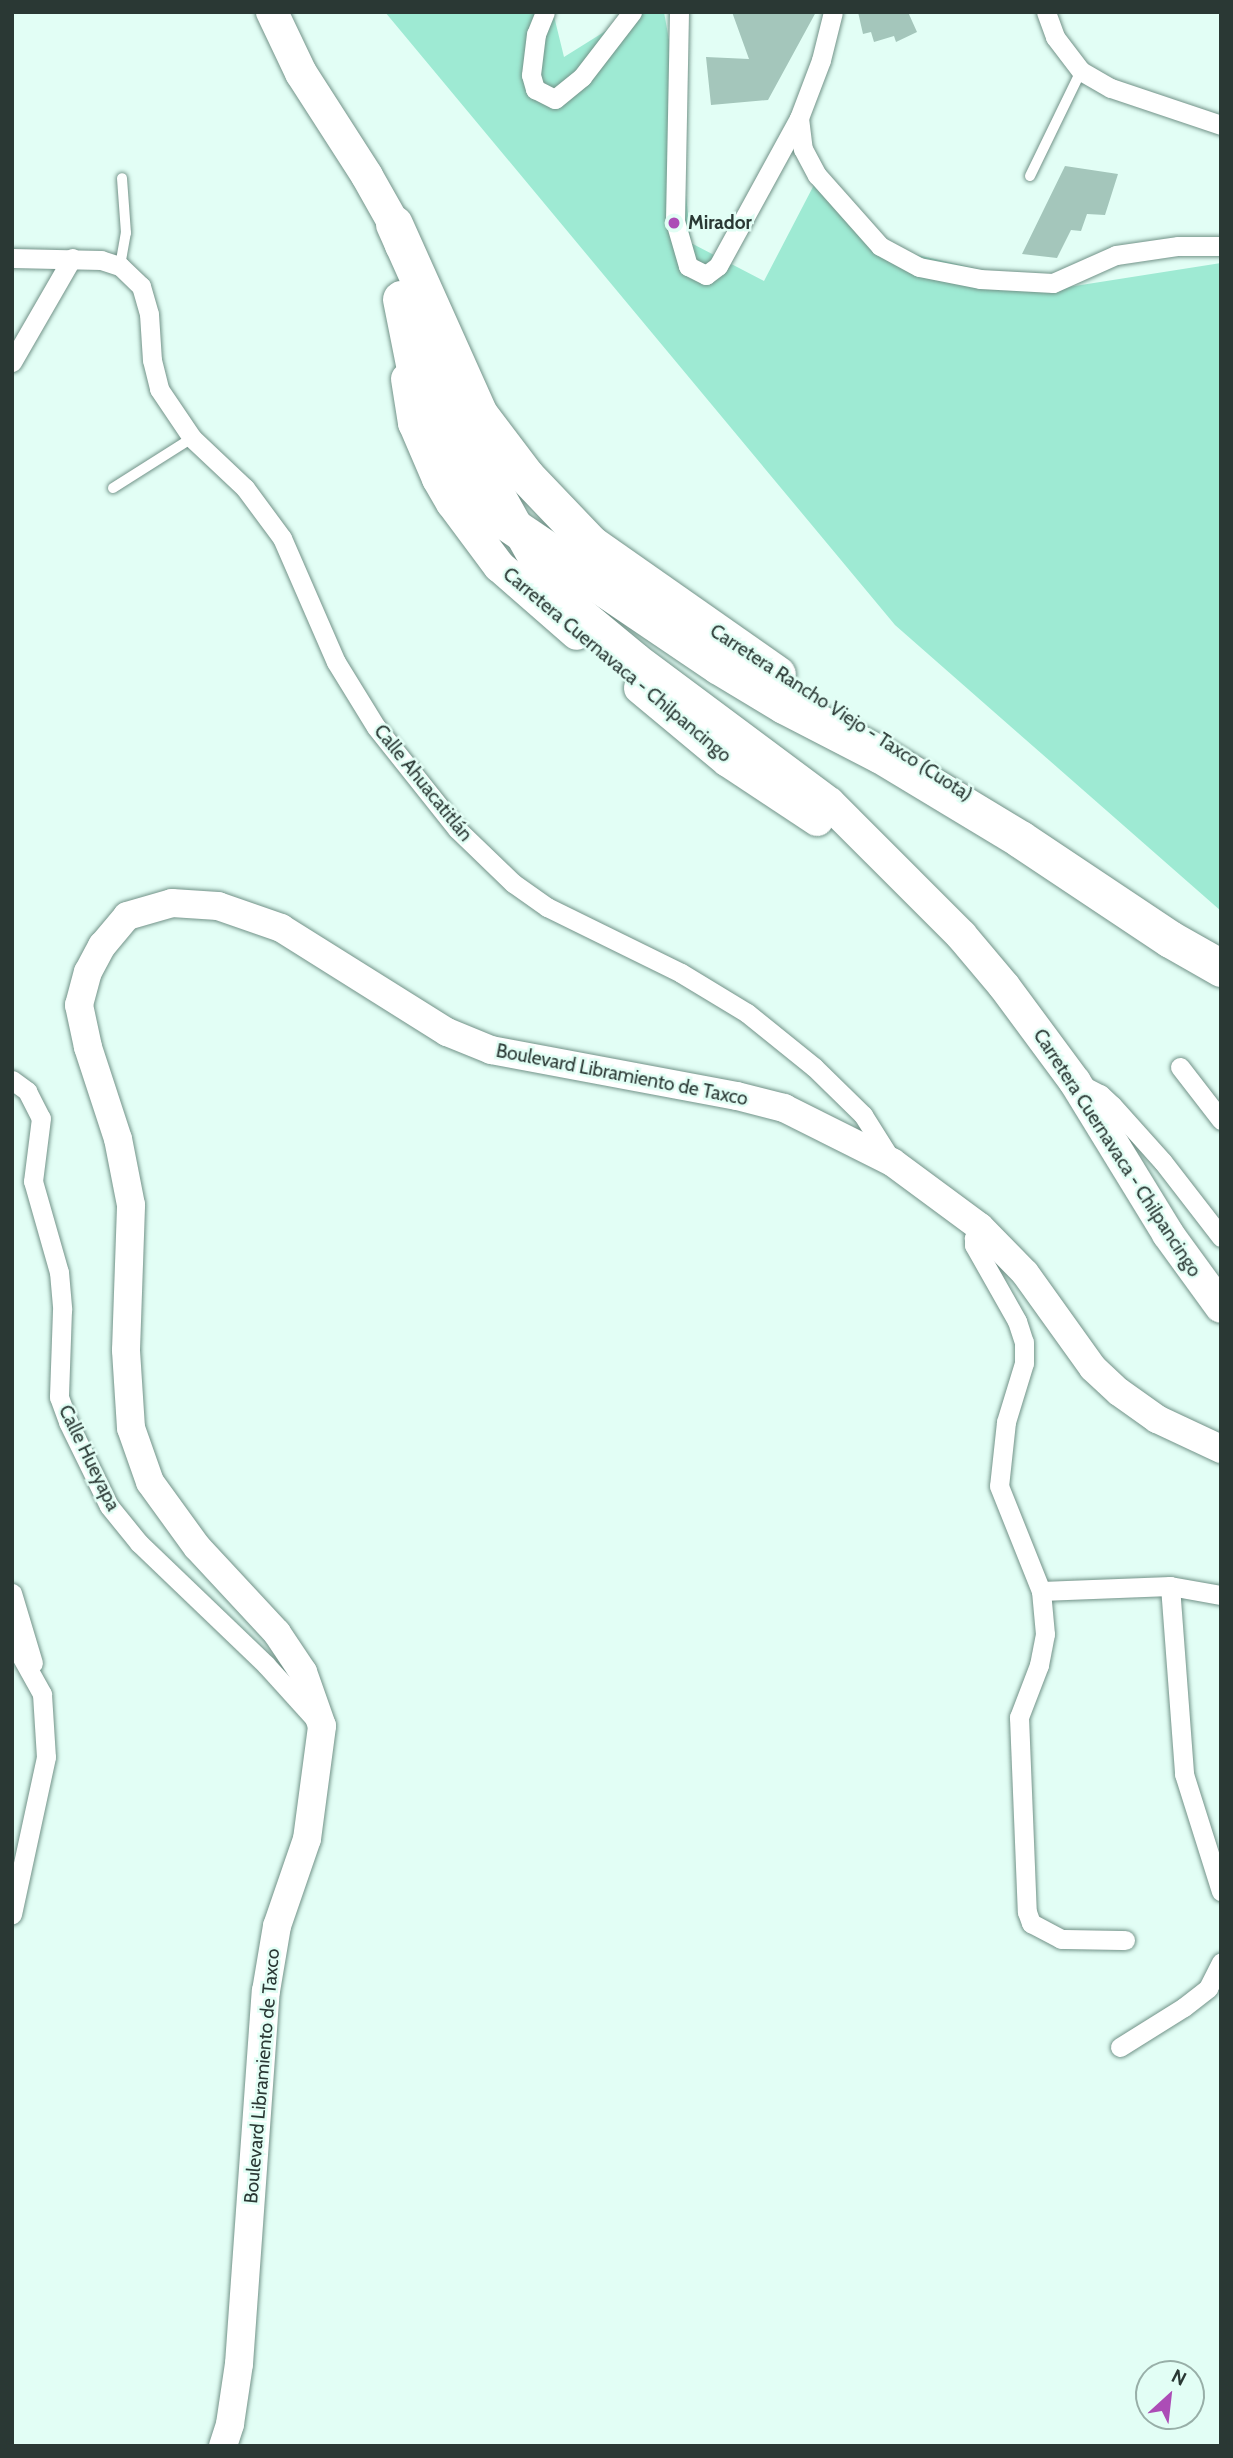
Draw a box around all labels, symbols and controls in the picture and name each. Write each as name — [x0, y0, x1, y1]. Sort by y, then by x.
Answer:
place label: Mirador — [688, 212, 752, 234]
marker: Mirador — [666, 215, 682, 231]
street label: Carretera Cuernavaca - Chilpancingo — [498, 563, 736, 767]
street label: Carretera Rancho Viejo - Taxco (Cuota) — [706, 620, 976, 806]
street label: Calle Ahuacatitlán — [369, 720, 477, 846]
street label: Carretera Cuernavaca - Chilpancingo — [1028, 1025, 1206, 1281]
street label: Boulevard Libramiento de Taxco — [494, 1039, 750, 1111]
street label: Calle Hueyapa — [54, 1401, 124, 1515]
street label: Boulevard Libramiento de Taxco — [239, 1948, 285, 2204]
north arrow — [1135, 2360, 1205, 2430]
text: N — [1168, 2364, 1190, 2391]

